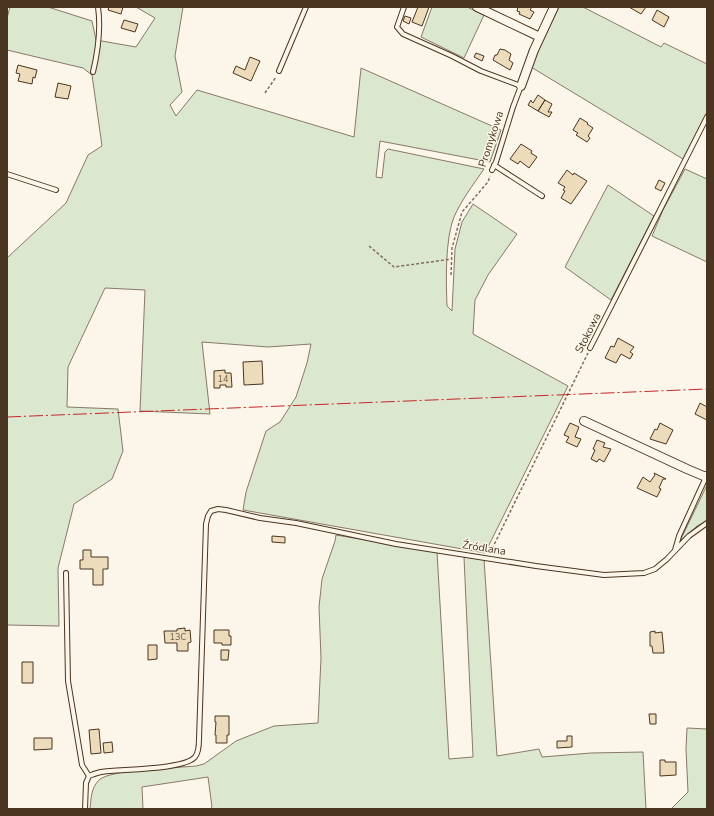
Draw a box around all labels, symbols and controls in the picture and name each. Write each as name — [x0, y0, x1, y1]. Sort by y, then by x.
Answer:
street label: Promykowa — [475, 109, 507, 169]
street label: Stokowa — [572, 310, 605, 356]
house number: 14 — [218, 373, 229, 385]
street label: Źródlana — [461, 536, 507, 559]
house number: 13C — [170, 631, 186, 643]

